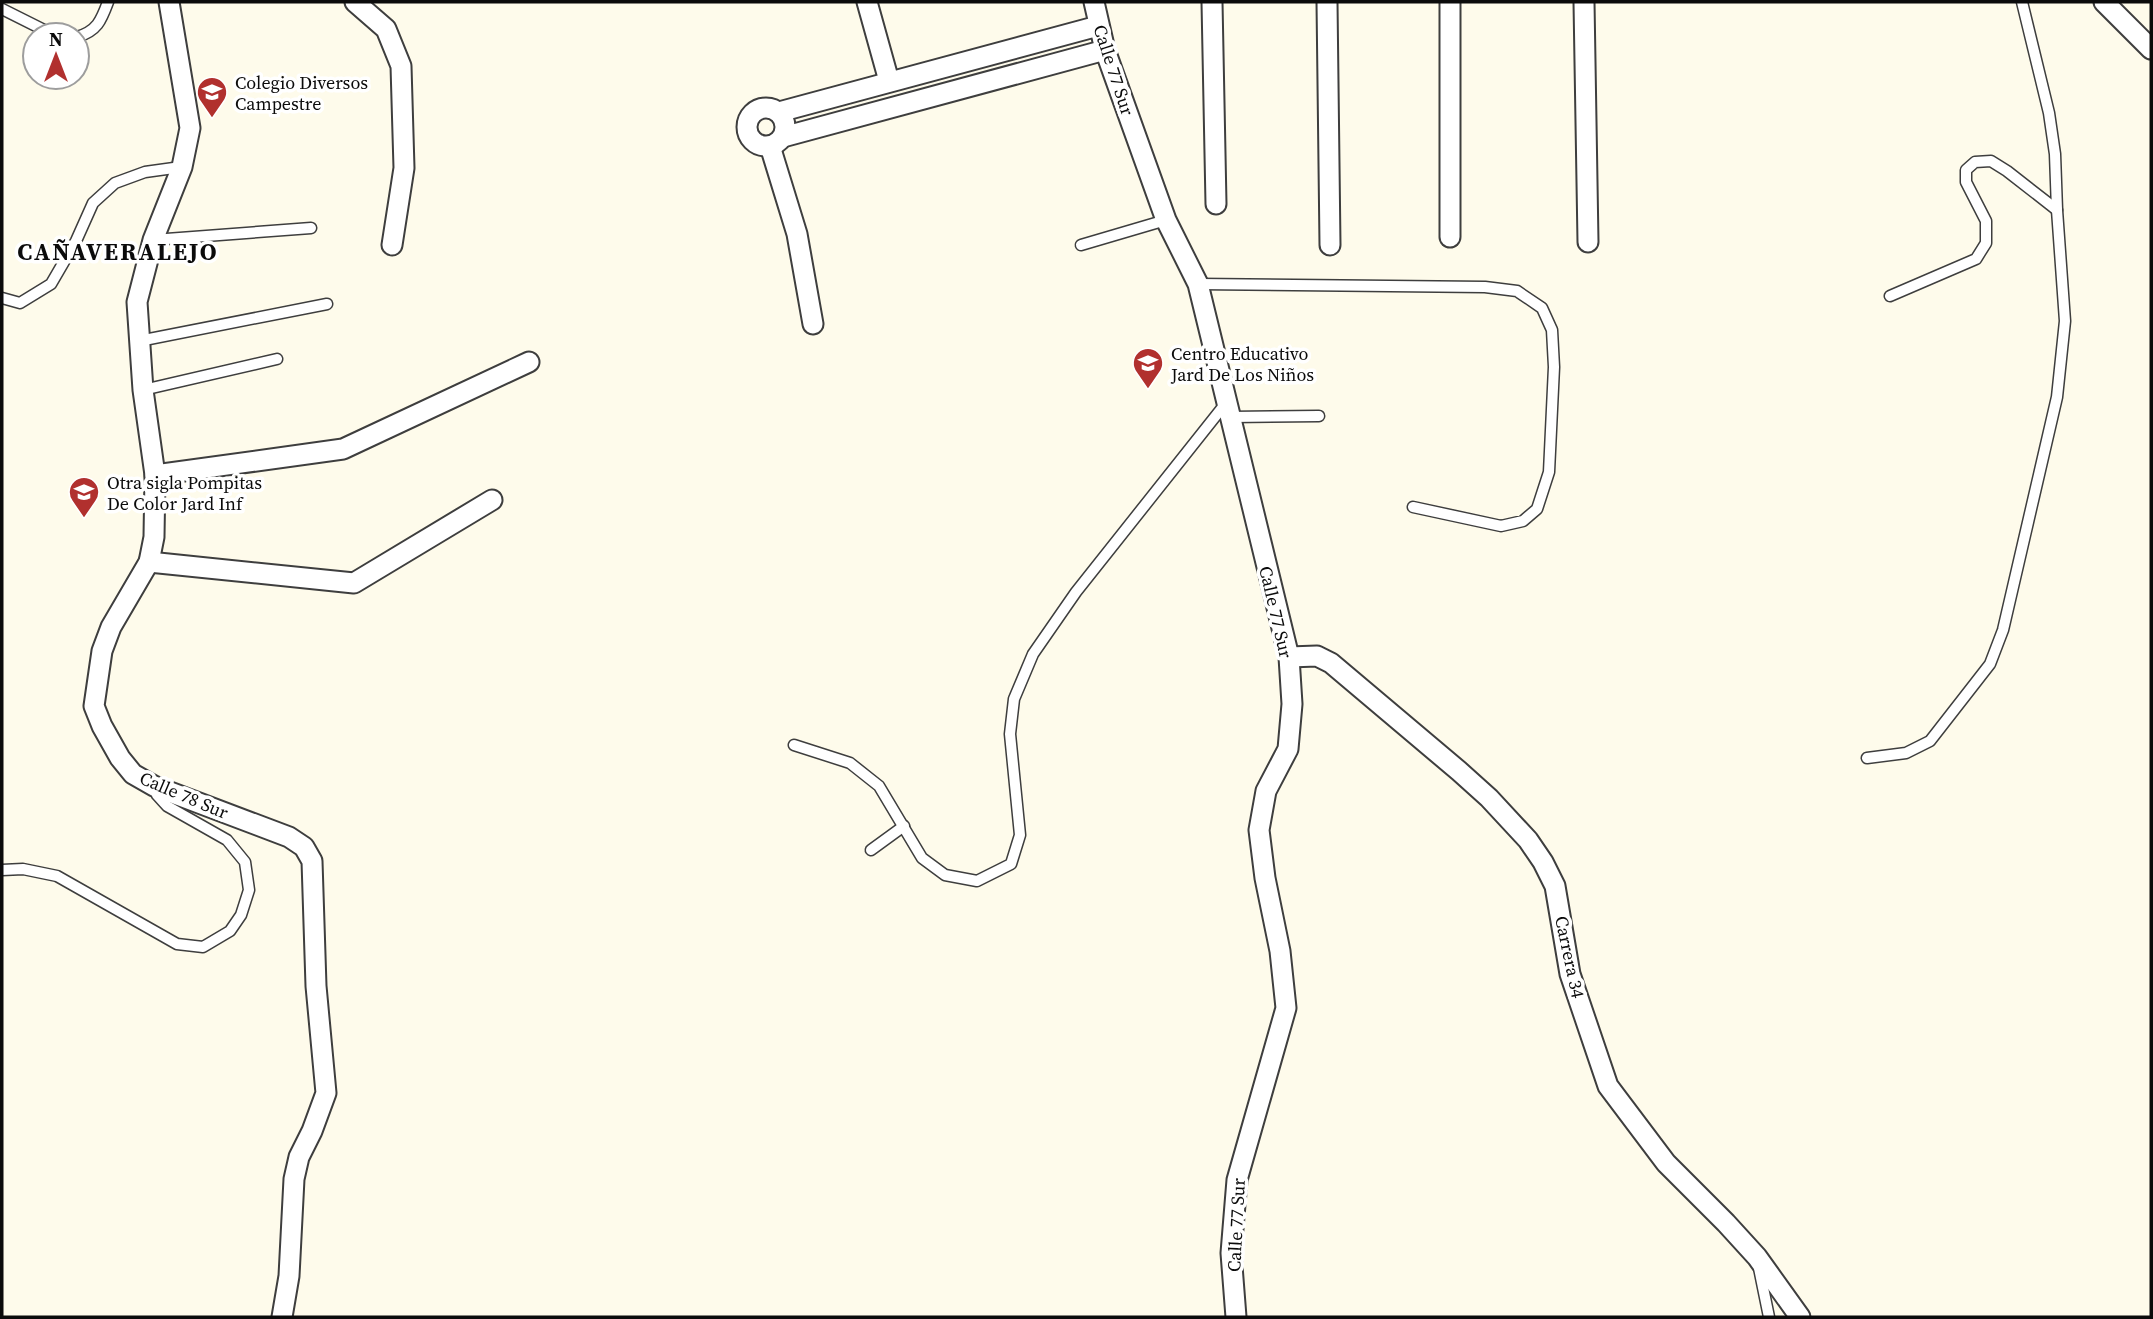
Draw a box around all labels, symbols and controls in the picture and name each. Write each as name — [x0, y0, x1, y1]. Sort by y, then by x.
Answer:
north arrow — [21, 21, 91, 91]
street label: Calle 77 Sur — [1088, 21, 1141, 119]
text: N — [49, 26, 63, 52]
place label: Colegio Diversos Campestre — [235, 70, 368, 116]
school or university icon: Colegio Diversos Campestre — [195, 75, 229, 119]
district label: CAÑAVERALEJO — [17, 235, 219, 268]
place label: Centro Educativo Jard De Los Niños — [1170, 341, 1314, 387]
school or university icon: Centro Educativo Jard De Los Niños — [1131, 346, 1165, 390]
place label: Otra sigla Pompitas De Color Jard Inf — [107, 470, 262, 516]
school or university icon: Otra sigla Pompitas De Color Jard Inf — [67, 475, 101, 519]
street label: Calle 77 Sur — [1253, 563, 1299, 661]
street label: Calle 78 Sur — [136, 765, 232, 825]
street label: Carrera 34 — [1549, 914, 1591, 1000]
street label: Calle 77 Sur — [1221, 1177, 1251, 1273]

